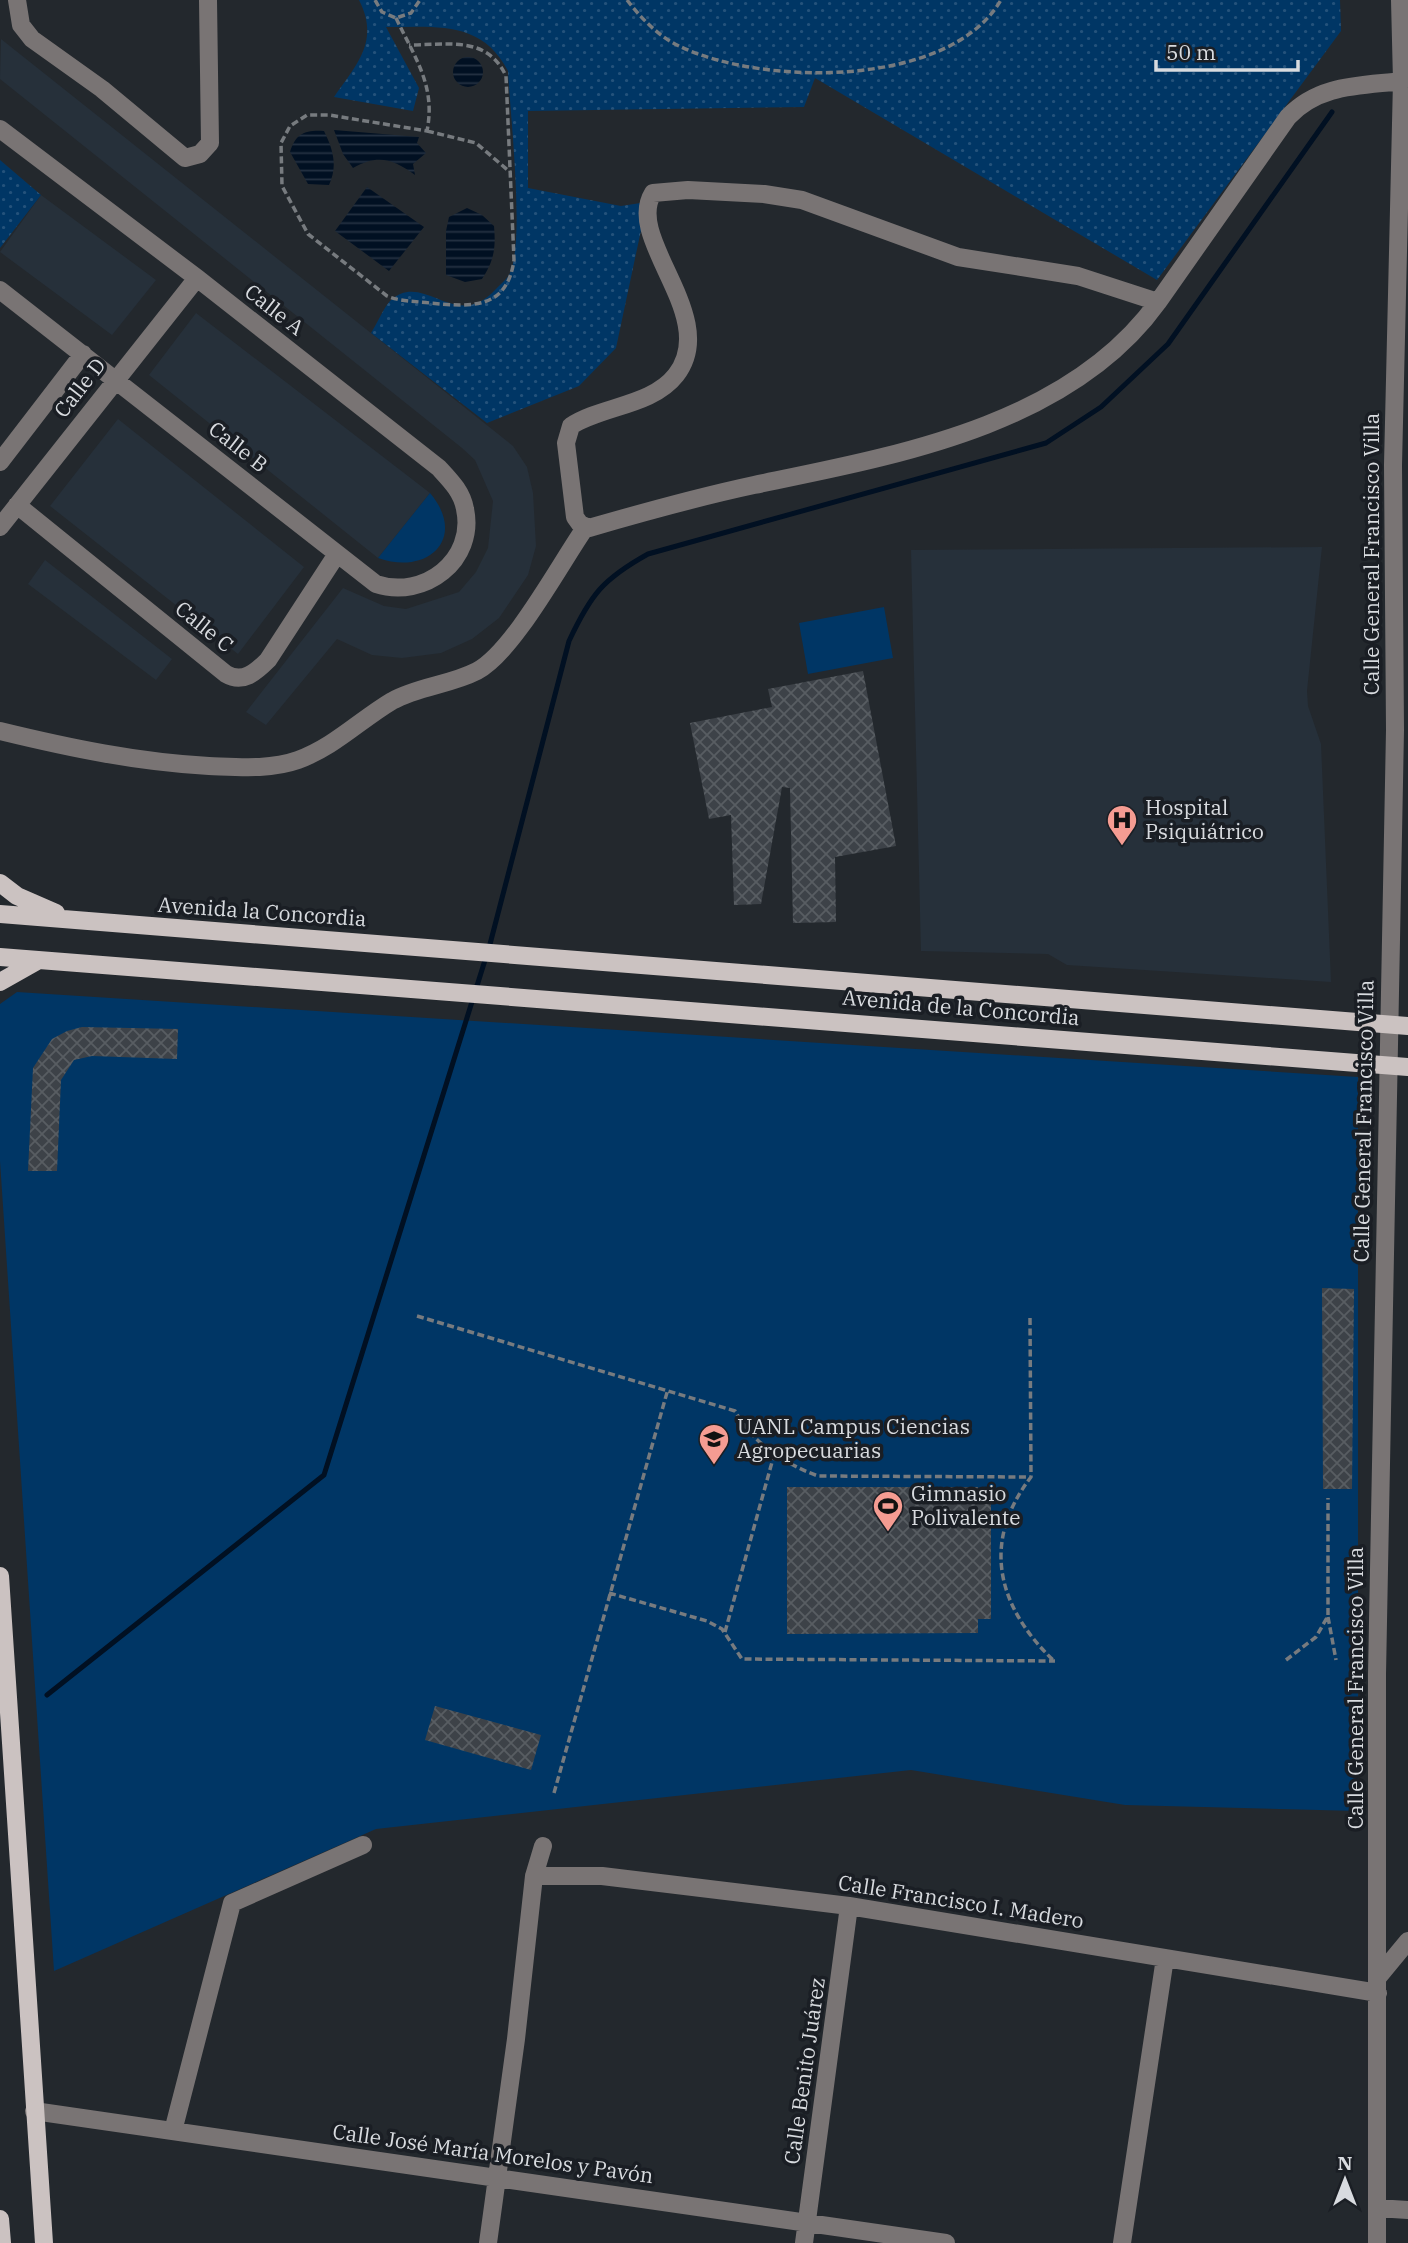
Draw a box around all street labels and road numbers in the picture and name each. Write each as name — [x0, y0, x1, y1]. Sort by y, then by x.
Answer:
street label: Calle A — [239, 277, 310, 342]
street label: Calle D — [47, 352, 111, 423]
street label: Calle General Francisco Villa — [1357, 413, 1385, 695]
street label: Calle B — [203, 414, 274, 478]
street label: Calle C — [170, 594, 240, 658]
street label: Avenida la Concordia — [157, 890, 367, 932]
street label: Calle General Francisco Villa — [1347, 979, 1379, 1263]
street label: Avenida de la Concordia — [841, 983, 1081, 1031]
street label: Calle General Francisco Villa — [1341, 1547, 1369, 1829]
street label: Calle Francisco I. Madero — [836, 1868, 1086, 1934]
street label: Calle Benito Juárez — [777, 1976, 831, 2166]
street label: Calle José María Morelos y Pavón — [331, 2117, 655, 2189]

